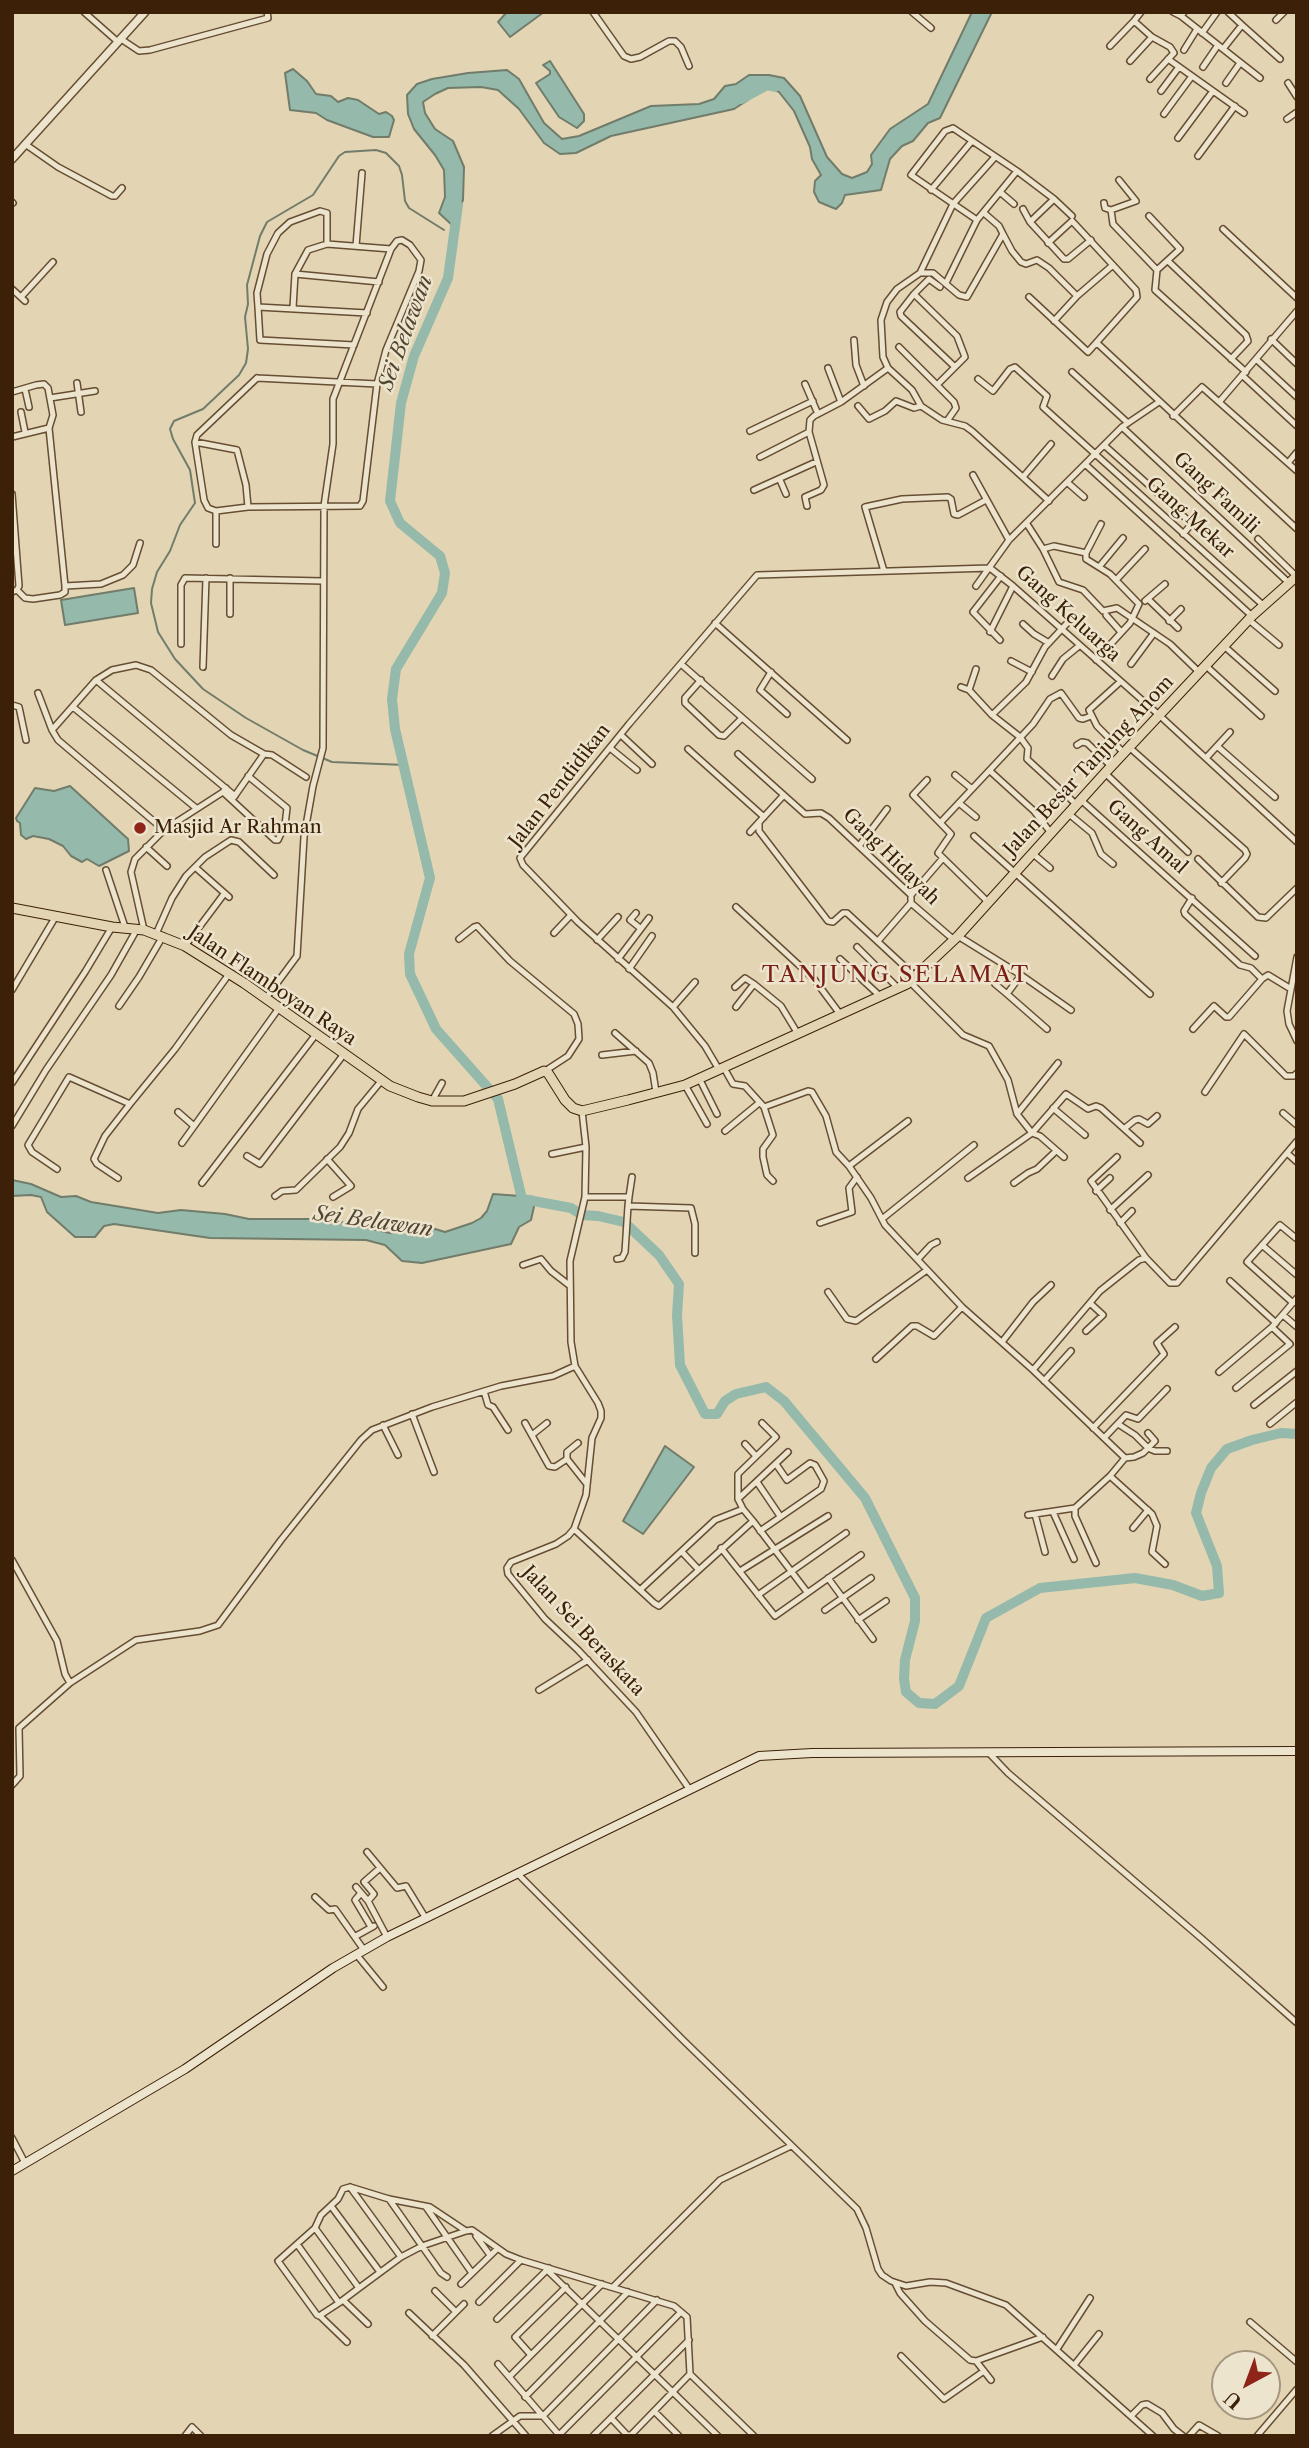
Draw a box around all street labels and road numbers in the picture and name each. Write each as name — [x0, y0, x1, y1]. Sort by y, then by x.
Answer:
street label: Gang Famili — [1168, 448, 1264, 538]
street label: Gang Mekar — [1141, 473, 1239, 563]
street label: Gang Keluarga — [1011, 561, 1125, 667]
street label: Jalan Besar Tanjung Anom — [999, 671, 1179, 861]
street label: Jalan Pendidikan — [505, 720, 615, 852]
street label: Gang Amal — [1102, 795, 1192, 879]
street label: Gang Hidayah — [838, 804, 944, 910]
street label: Jalan Flamboyan Raya — [184, 921, 360, 1051]
street label: Jalan Sei Beraskata — [517, 1561, 649, 1701]

